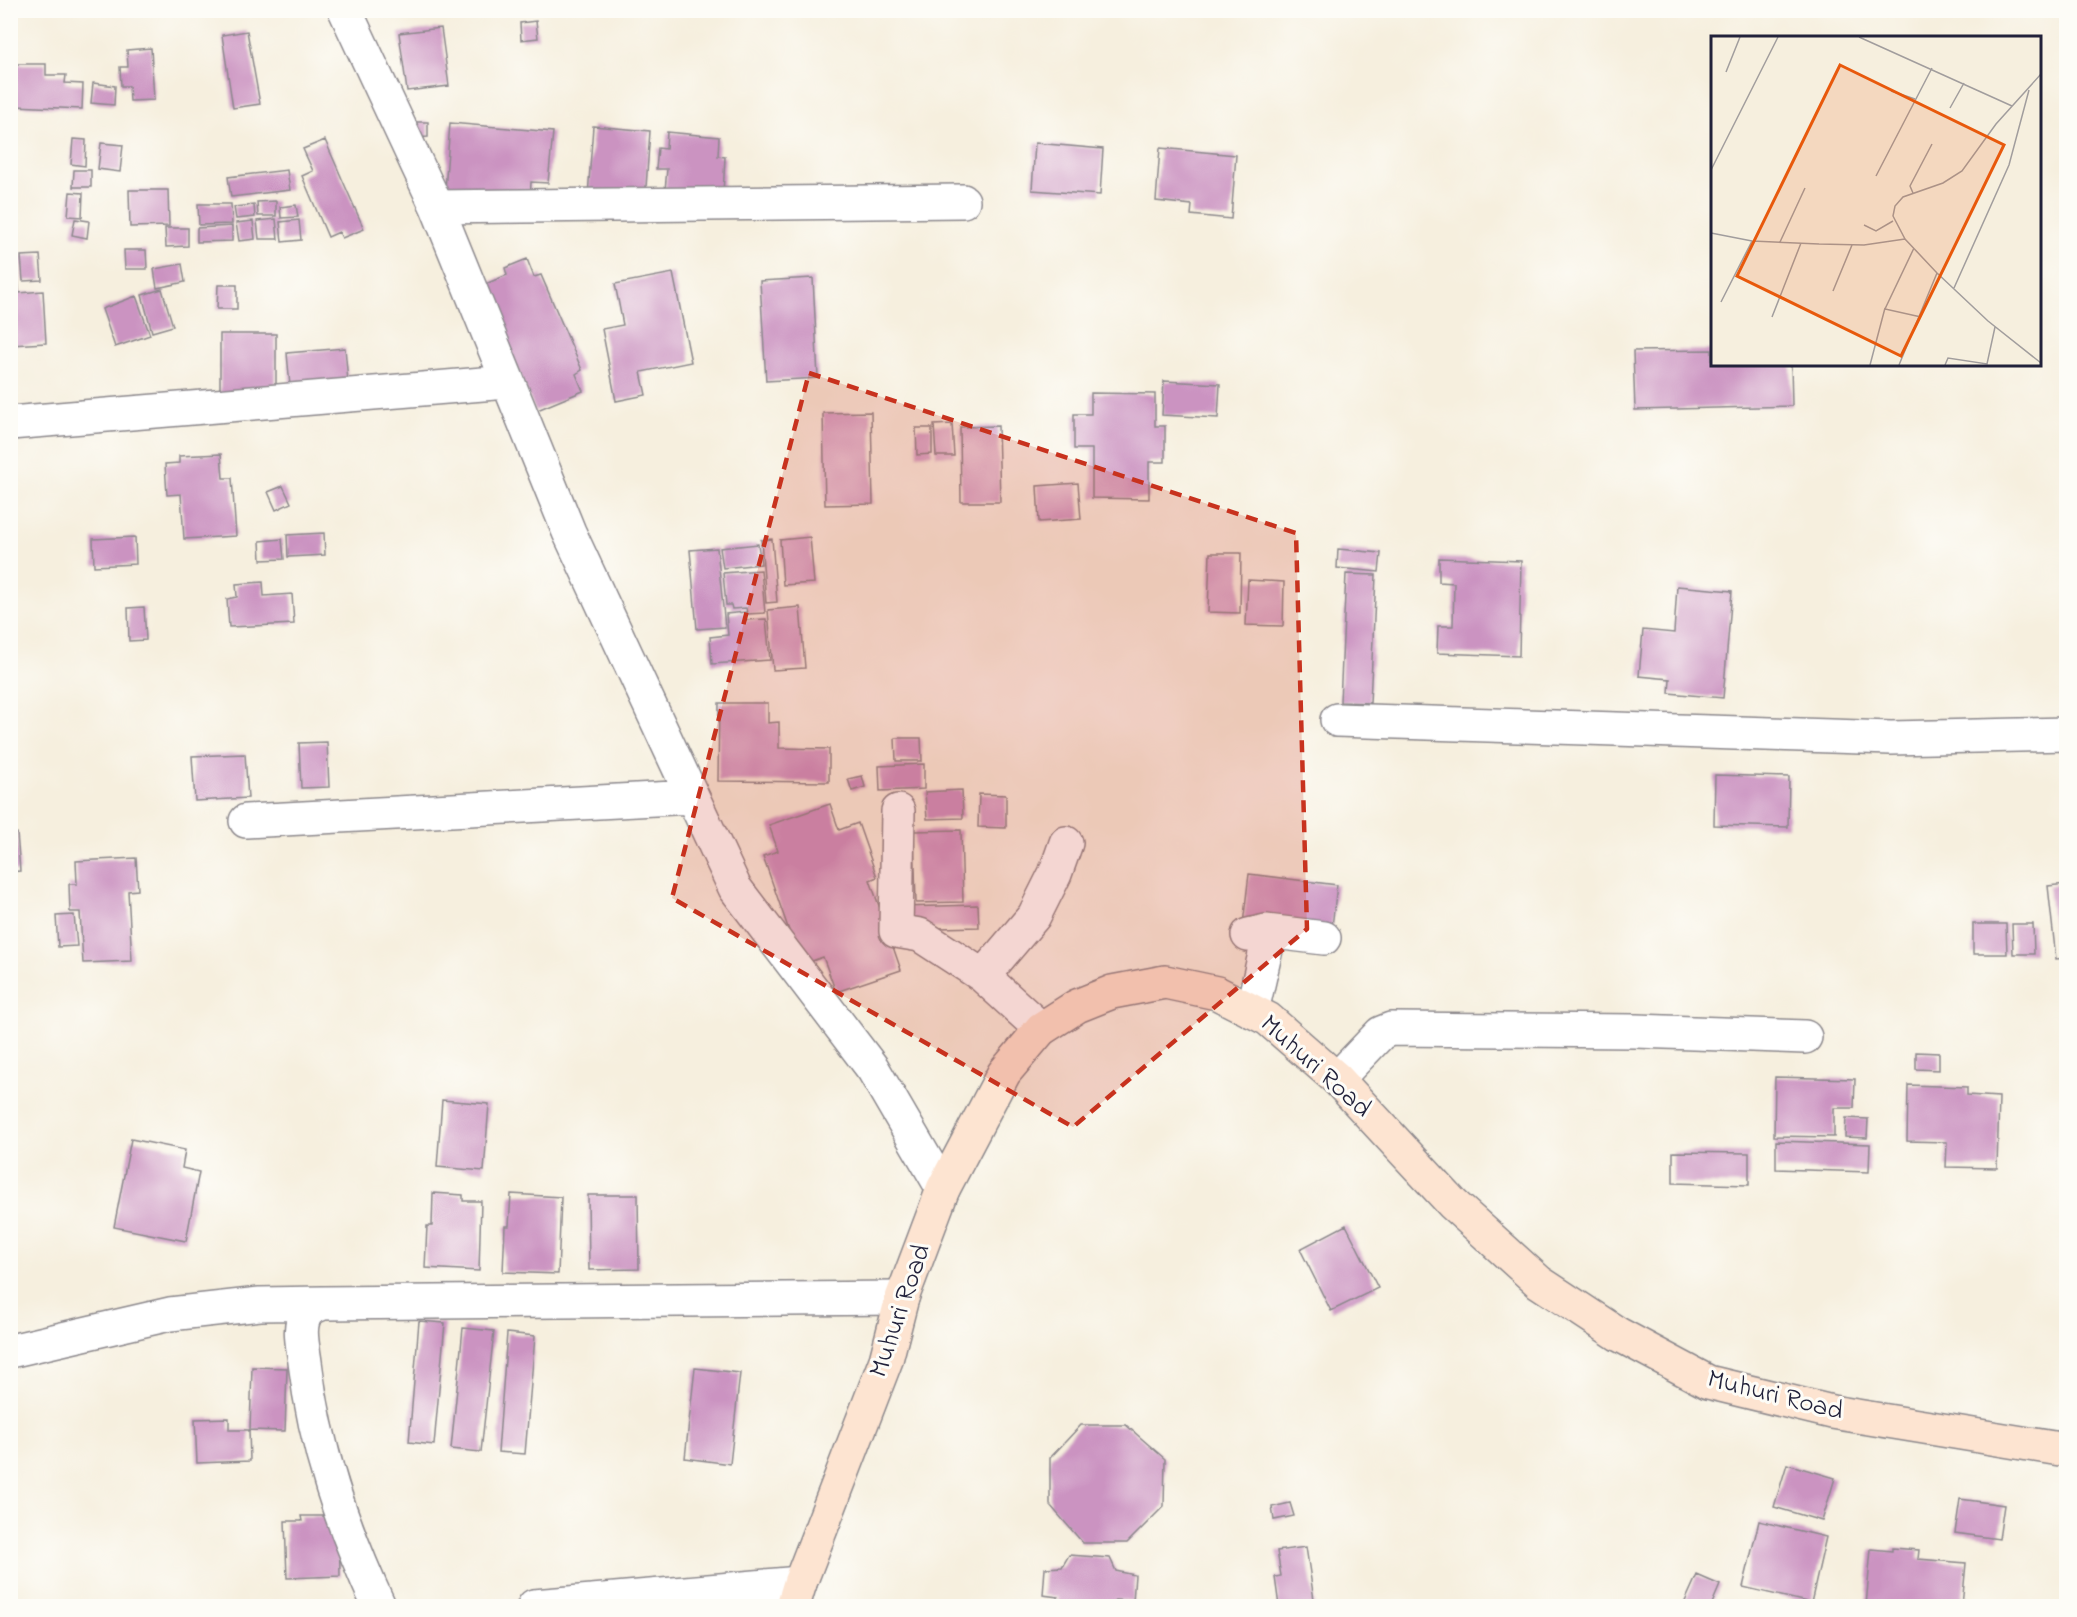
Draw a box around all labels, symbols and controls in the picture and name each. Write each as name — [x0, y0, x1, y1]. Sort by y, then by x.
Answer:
inset map — [1711, 36, 2041, 366]
street label: Muhuri Road — [1250, 1006, 1380, 1128]
street label: Muhuri Road — [860, 1239, 942, 1383]
street label: Muhuri Road — [1703, 1360, 1847, 1432]

